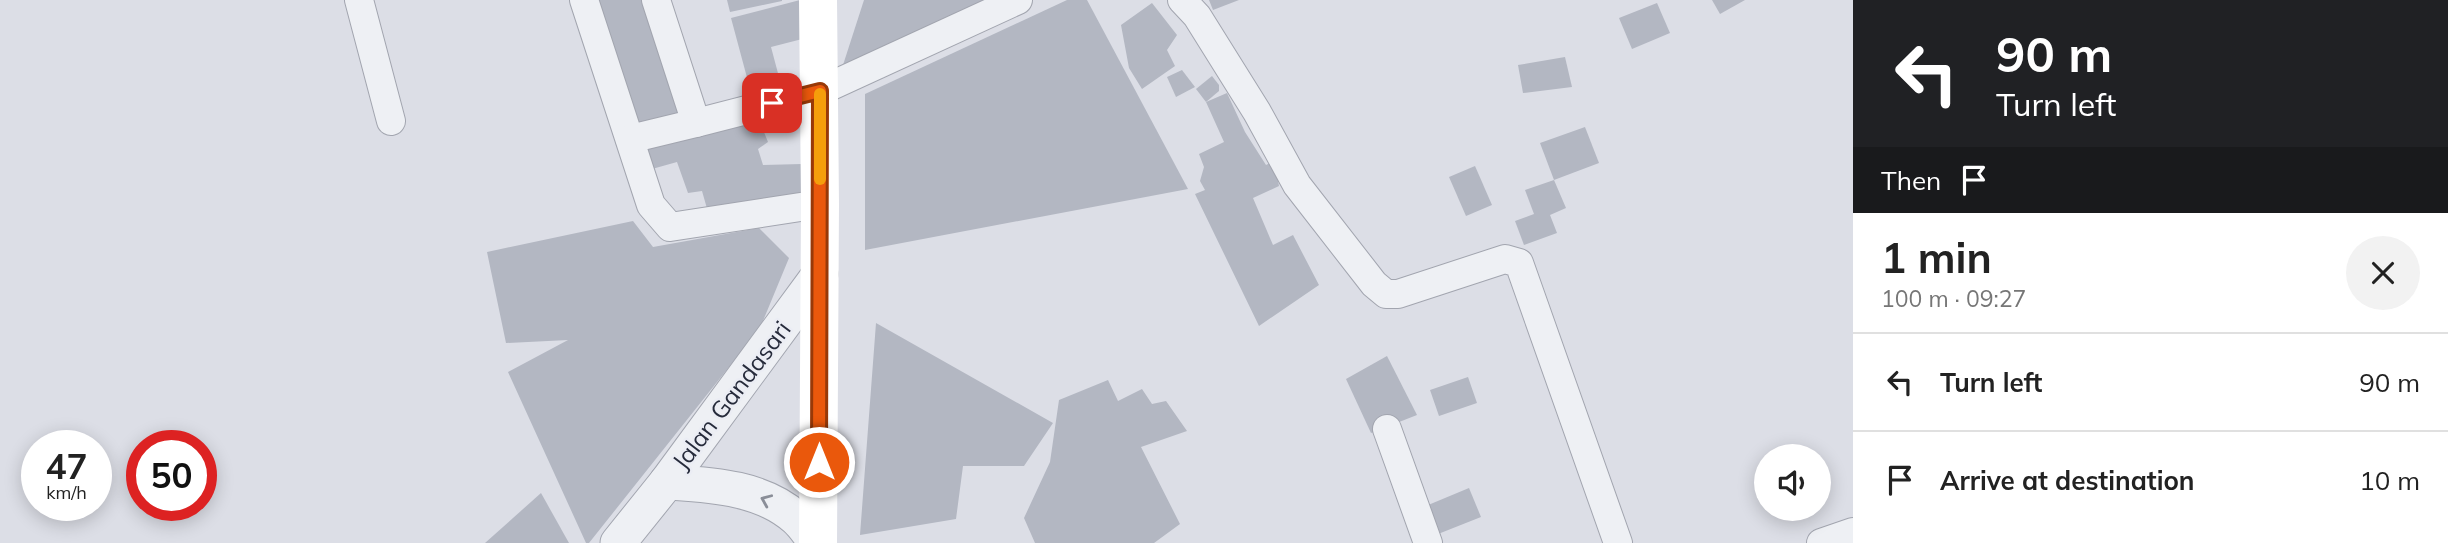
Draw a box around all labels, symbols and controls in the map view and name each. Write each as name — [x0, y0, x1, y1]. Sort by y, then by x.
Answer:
text: 90 m — [1996, 23, 2112, 84]
icon: left — [1881, 28, 1972, 119]
pin — [742, 73, 802, 133]
icon: arrive — [753, 84, 791, 122]
text: Turn left — [1996, 84, 2116, 124]
icon: arrive — [1955, 161, 1993, 199]
text: Then — [1881, 164, 1941, 197]
text: 1 min — [1881, 231, 1992, 284]
button: close — [2346, 236, 2420, 310]
text: 100 m · 09:27 — [1881, 284, 2026, 313]
street label: Jalan Gandasari — [665, 315, 797, 475]
icon: left — [1881, 363, 1919, 401]
text: Turn left — [1940, 366, 2042, 399]
text: 90 m — [2359, 366, 2420, 399]
position arrow — [782, 425, 856, 499]
speed limit sign: 50 — [126, 430, 217, 521]
text: 47 — [45, 444, 88, 488]
map controls — [1754, 444, 1831, 521]
button: sound — [1754, 444, 1831, 521]
icon: arrive — [1881, 461, 1919, 499]
text: Arrive at destination — [1940, 464, 2195, 497]
text: 10 m — [2359, 464, 2420, 497]
text: km/h — [46, 481, 87, 504]
one-way arrow — [761, 494, 773, 508]

